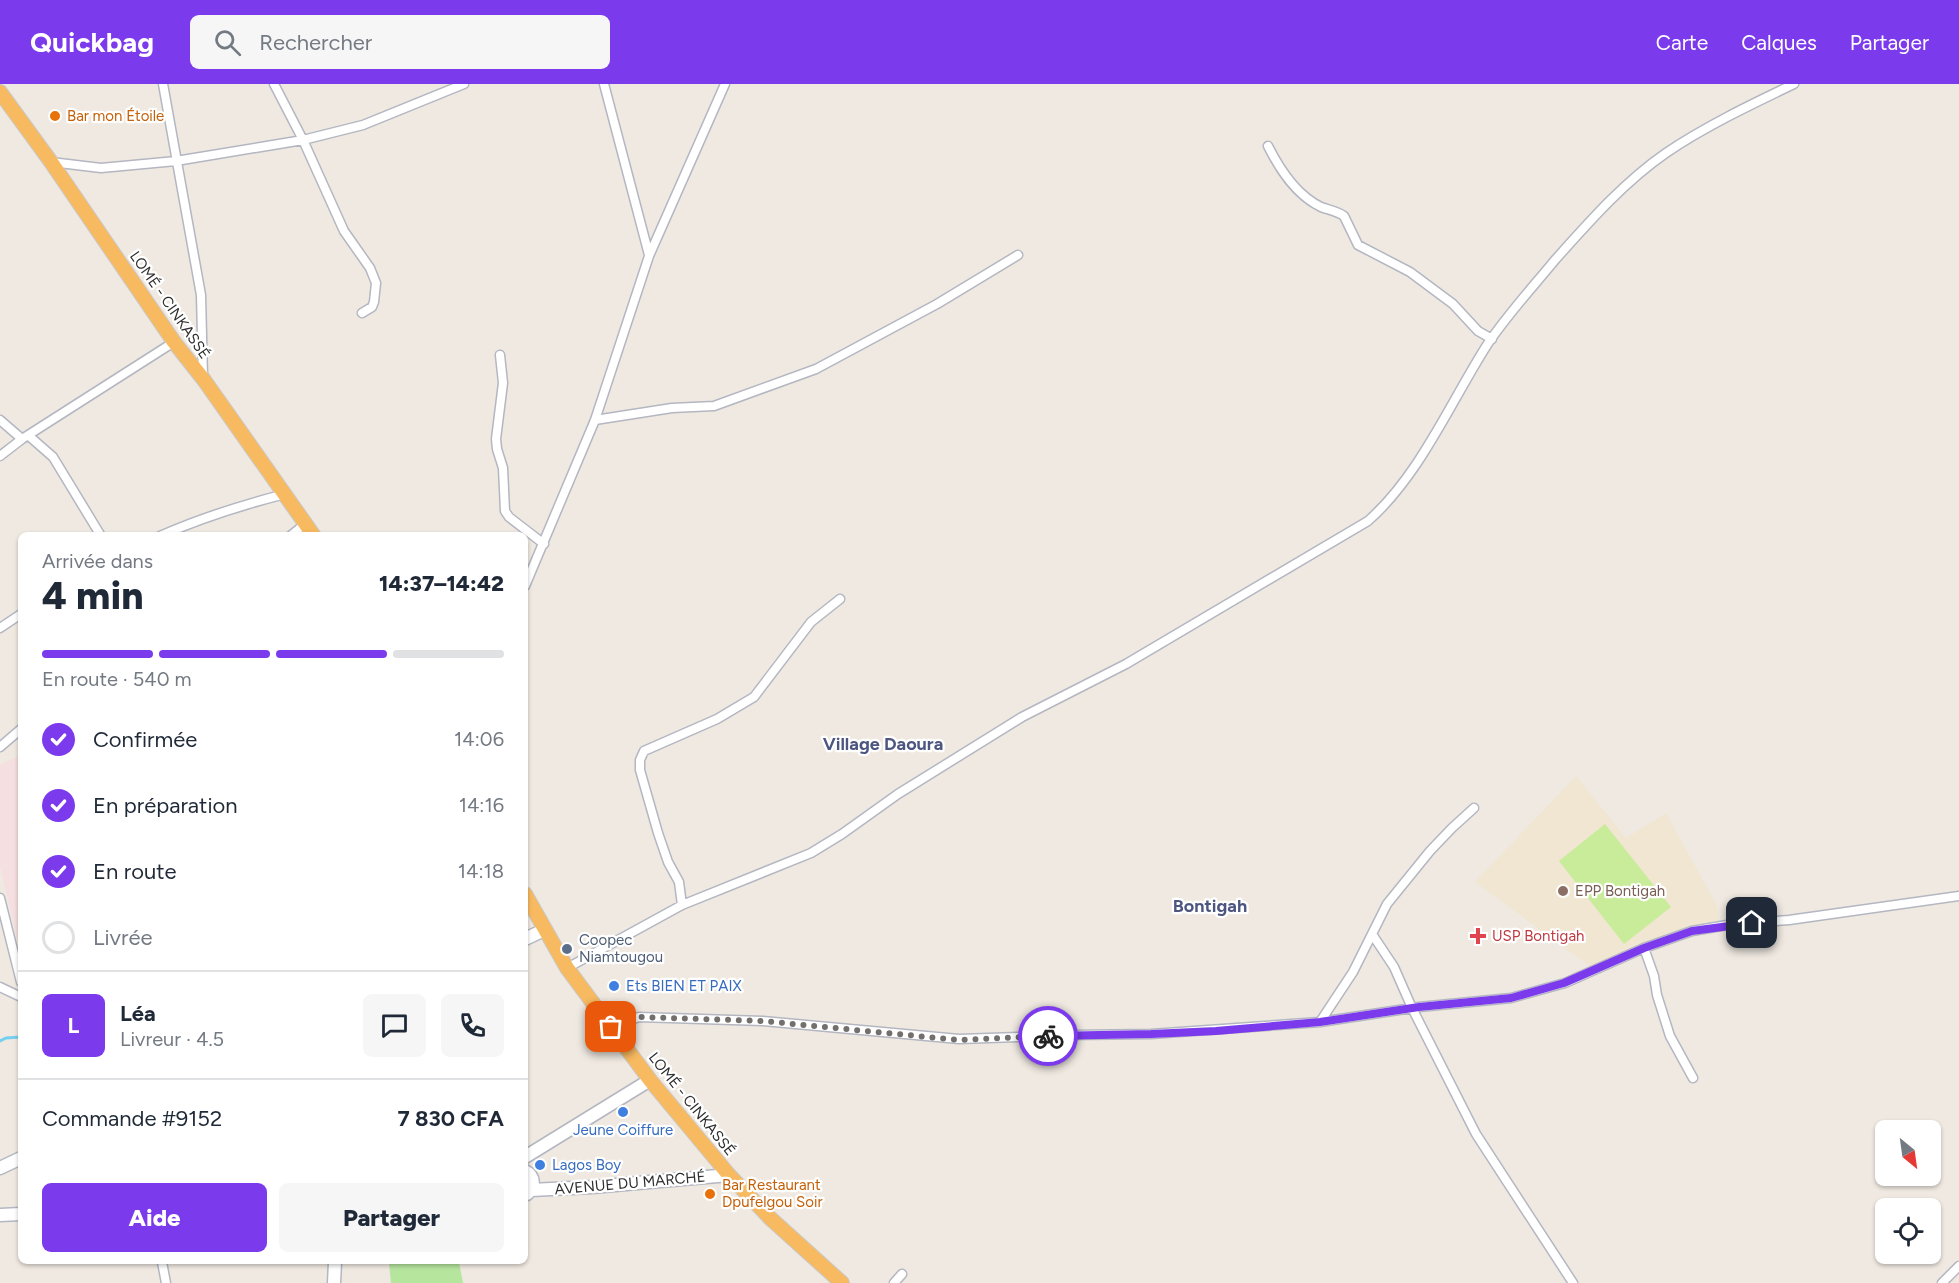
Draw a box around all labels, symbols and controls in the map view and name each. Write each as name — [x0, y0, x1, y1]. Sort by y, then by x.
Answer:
search box — [190, 15, 610, 69]
text: Quickbag — [30, 25, 154, 59]
icon: search — [211, 26, 244, 59]
text: Rechercher — [259, 29, 372, 56]
text: Carte — [1656, 30, 1708, 55]
text: Calques — [1741, 30, 1817, 55]
text: Partager — [1850, 30, 1929, 55]
place label: Bar mon Étoile — [67, 107, 164, 125]
marker: Bar mon Étoile — [48, 109, 62, 123]
street label: LOMÉ - CINKASSÉ — [126, 248, 214, 362]
text: Arrivée dans — [42, 549, 153, 573]
text: 14:37–14:42 — [379, 570, 504, 597]
text: 4 min — [42, 572, 144, 619]
text: En route · 540 m — [42, 667, 192, 691]
icon: check — [42, 723, 75, 756]
text: Confirmée — [93, 726, 197, 753]
text: 14:06 — [454, 727, 504, 751]
district label: Village Daoura — [823, 733, 943, 755]
icon: check — [42, 789, 75, 822]
text: En préparation — [93, 792, 238, 819]
text: 14:16 — [459, 793, 504, 817]
icon: check — [42, 855, 75, 888]
text: En route — [93, 858, 176, 885]
text: 14:18 — [458, 859, 504, 883]
place label: EPP Bontigah — [1575, 882, 1665, 900]
marker: EPP Bontigah — [1556, 884, 1570, 898]
district label: Bontigah — [1173, 895, 1247, 917]
pin — [1726, 897, 1777, 948]
icon: home — [1735, 906, 1768, 939]
text: Livrée — [93, 924, 152, 951]
marker: USP Bontigah — [1469, 927, 1487, 945]
place label: USP Bontigah — [1492, 927, 1584, 945]
place label: Coopec Niamtougou — [579, 931, 663, 966]
marker: Coopec Niamtougou — [560, 942, 574, 956]
place label: Ets BIEN ET PAIX — [626, 977, 742, 995]
marker: Ets BIEN ET PAIX — [607, 979, 621, 993]
button: chat — [363, 994, 426, 1057]
button: phone — [441, 994, 504, 1057]
text: Léa — [120, 1000, 156, 1027]
pin — [585, 1001, 636, 1052]
courier — [1018, 1006, 1078, 1066]
icon: bag — [594, 1010, 627, 1043]
text: L — [68, 1012, 79, 1039]
icon: bike — [1032, 1020, 1065, 1053]
text: Livreur · 4.5 — [120, 1027, 224, 1051]
street label: LOMÉ - CINKASSÉ — [645, 1049, 739, 1159]
text: Commande #9152 — [42, 1105, 222, 1132]
text: 7 830 CFA — [397, 1105, 504, 1132]
marker: Jeune Coiffure — [616, 1105, 630, 1119]
north arrow — [1875, 1120, 1941, 1186]
map controls — [1875, 1120, 1941, 1264]
place label: Jeune Coiffure — [573, 1121, 673, 1139]
place label: Lagos Boy — [552, 1156, 621, 1174]
marker: Lagos Boy — [533, 1158, 547, 1172]
street label: AVENUE DU MARCHÉ — [554, 1167, 706, 1199]
place label: Bar Restaurant Dpufelgou Soir — [722, 1176, 823, 1211]
button: Aide — [42, 1183, 267, 1252]
button: Partager — [279, 1183, 504, 1252]
marker: Bar Restaurant Dpufelgou Soir — [703, 1187, 717, 1201]
button: locate — [1875, 1198, 1941, 1264]

